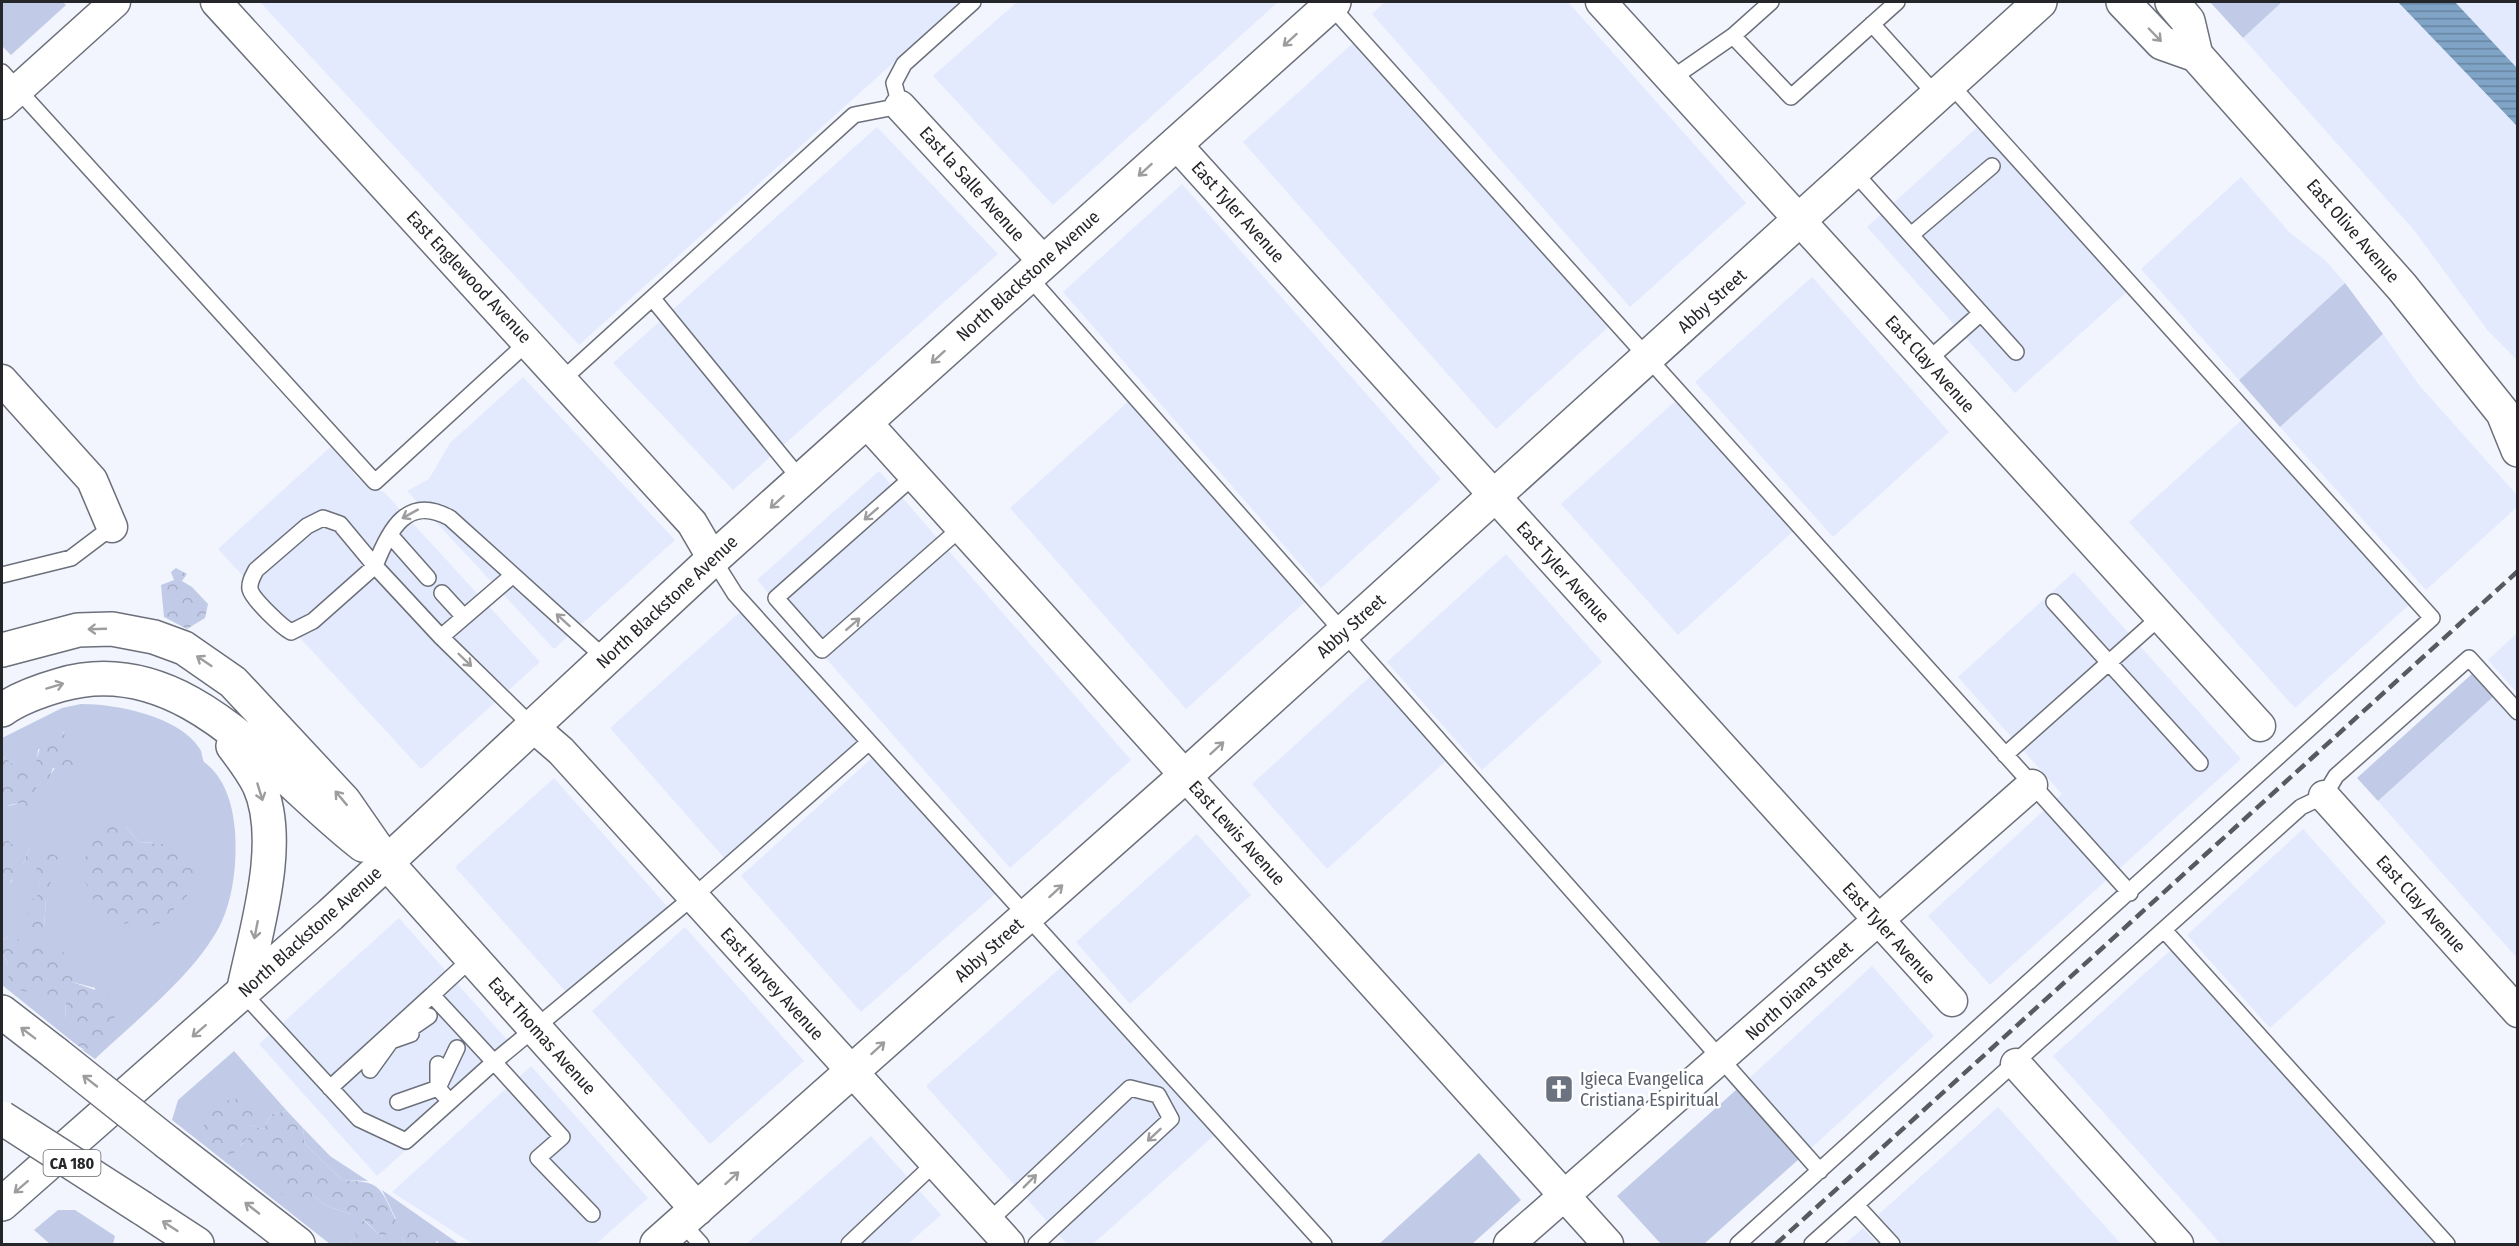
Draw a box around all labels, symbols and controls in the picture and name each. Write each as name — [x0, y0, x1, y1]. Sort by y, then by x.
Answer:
one-way arrow — [2148, 27, 2162, 42]
one-way arrow — [1283, 33, 1298, 47]
street label: East la Salle Avenue — [915, 122, 1029, 246]
street label: East Tyler Avenue — [1187, 157, 1289, 267]
one-way arrow — [1138, 163, 1153, 177]
street label: East Olive Avenue — [2302, 175, 2404, 288]
street label: East Englewood Avenue — [402, 206, 536, 348]
street label: North Blackstone Avenue — [952, 206, 1104, 346]
street label: Abby Street — [1673, 264, 1751, 338]
street label: East Clay Avenue — [1881, 311, 1979, 417]
one-way arrow — [931, 350, 946, 364]
one-way arrow — [770, 495, 785, 509]
one-way arrow — [864, 507, 879, 521]
one-way arrow — [402, 508, 419, 520]
street label: East Tyler Avenue — [1512, 517, 1614, 627]
street label: North Blackstone Avenue — [592, 531, 742, 673]
street label: Abby Street — [1312, 589, 1390, 663]
one-way arrow — [555, 613, 570, 627]
one-way arrow — [845, 617, 860, 631]
one-way arrow — [87, 623, 107, 635]
one-way arrow — [458, 653, 473, 667]
one-way arrow — [196, 655, 212, 667]
one-way arrow — [45, 680, 64, 691]
one-way arrow — [1209, 741, 1224, 755]
street label: East Lewis Avenue — [1184, 776, 1290, 890]
one-way arrow — [255, 782, 266, 801]
one-way arrow — [334, 791, 348, 806]
street label: East Clay Avenue — [2372, 851, 2470, 957]
street label: North Blackstone Avenue — [234, 862, 386, 1002]
street label: East Tyler Avenue — [1838, 878, 1940, 988]
one-way arrow — [1048, 884, 1063, 898]
street label: Abby Street — [950, 913, 1028, 987]
one-way arrow — [250, 920, 261, 939]
street label: East Harvey Avenue — [716, 923, 828, 1045]
street label: North Diana Street — [1741, 937, 1857, 1045]
street label: East Thomas Avenue — [483, 973, 601, 1099]
one-way arrow — [191, 1025, 207, 1038]
one-way arrow — [20, 1027, 36, 1039]
one-way arrow — [870, 1041, 885, 1055]
place label: Igieca Evangelica Cristiana Espiritual — [1580, 1068, 1719, 1111]
church icon: Igieca Evangelica Cristiana Espiritual — [1543, 1073, 1575, 1105]
one-way arrow — [82, 1074, 98, 1087]
one-way arrow — [1147, 1128, 1162, 1142]
road number: CA 180 — [44, 1150, 100, 1176]
one-way arrow — [725, 1171, 740, 1185]
one-way arrow — [1022, 1174, 1037, 1189]
one-way arrow — [13, 1181, 29, 1194]
one-way arrow — [244, 1202, 260, 1215]
one-way arrow — [162, 1220, 179, 1232]

